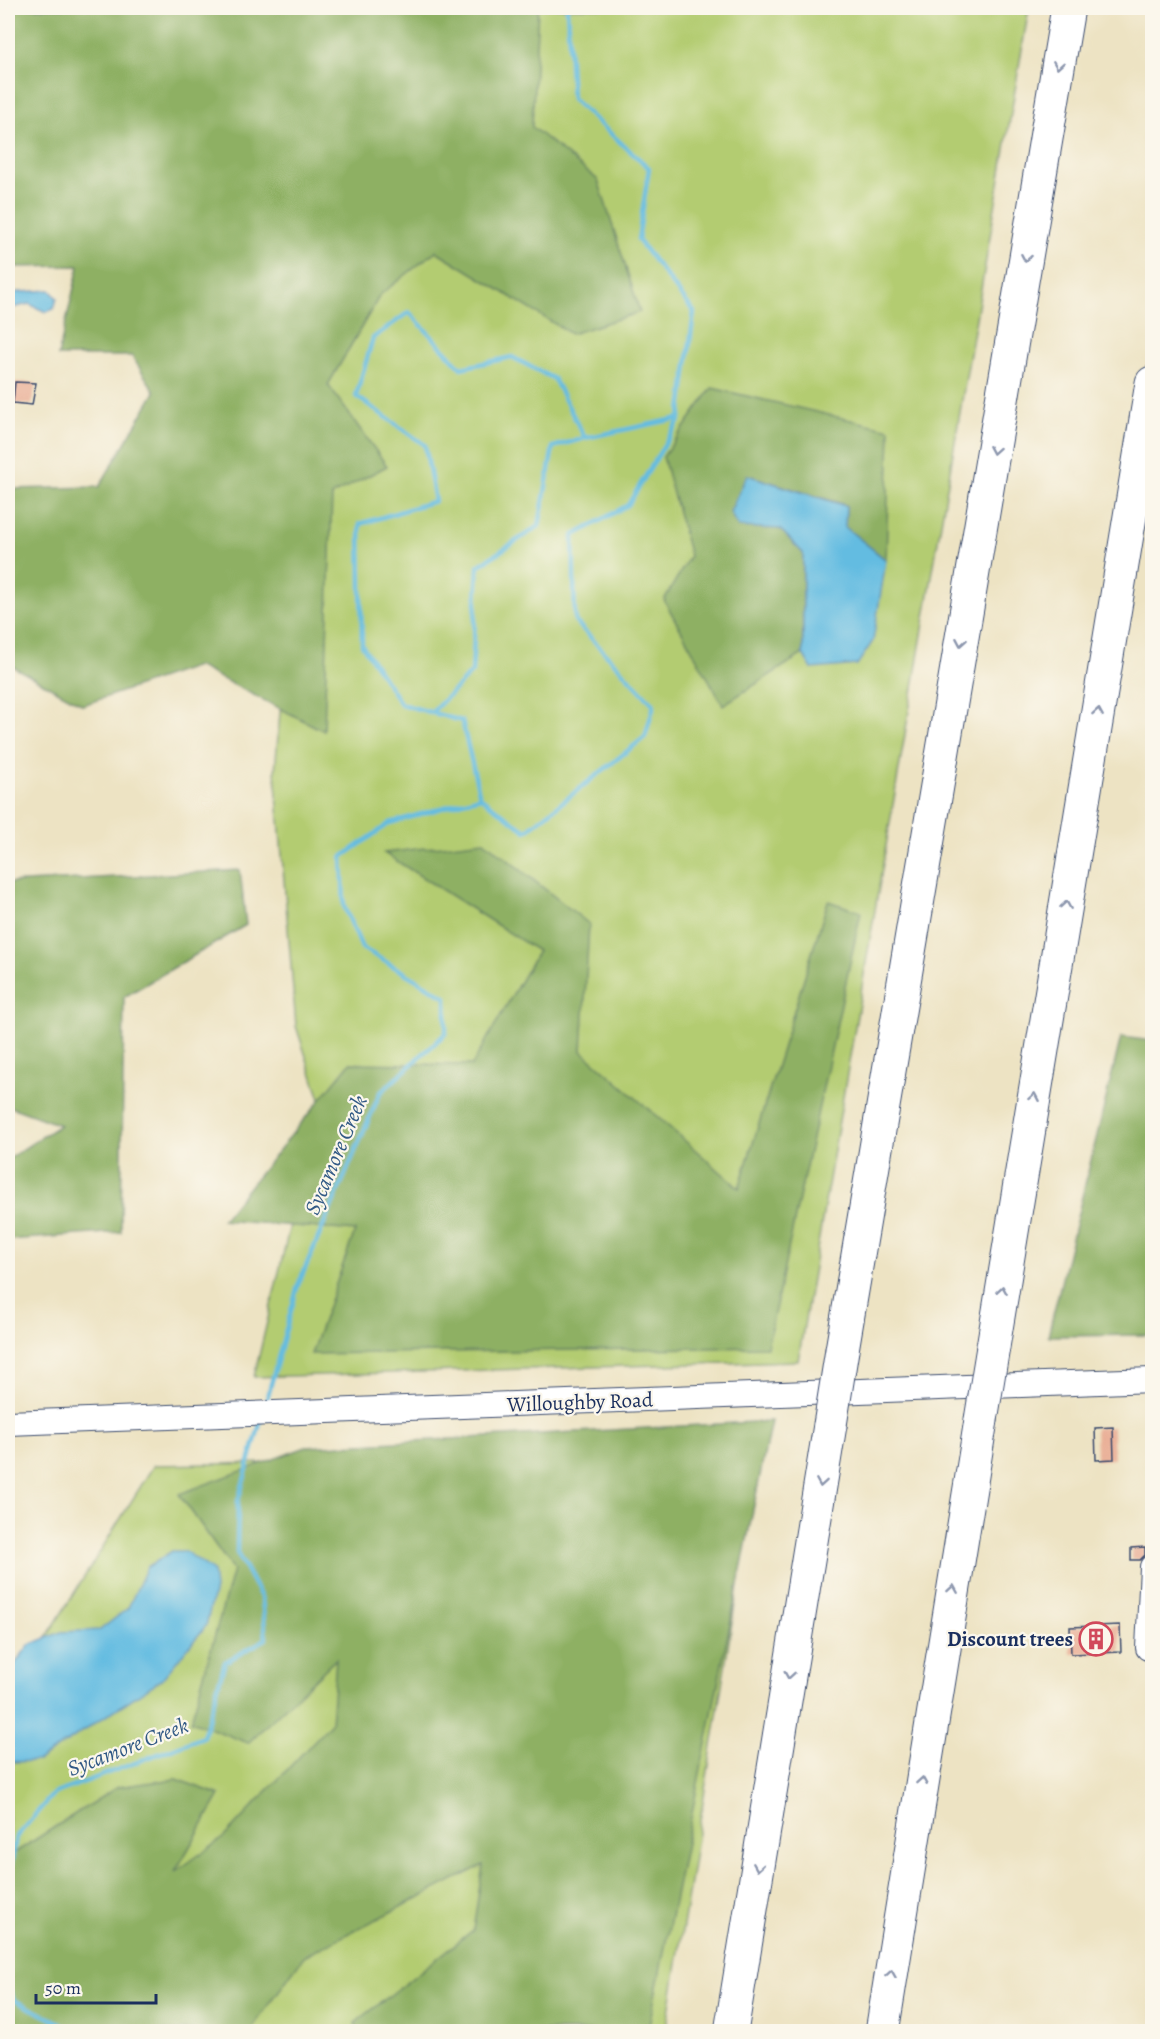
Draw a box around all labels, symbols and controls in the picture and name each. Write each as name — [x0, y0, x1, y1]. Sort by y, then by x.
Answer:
one-way arrow — [1053, 61, 1065, 70]
one-way arrow — [1020, 252, 1033, 262]
one-way arrow — [988, 444, 1001, 454]
one-way arrow — [956, 637, 968, 647]
one-way arrow — [1091, 708, 1104, 718]
one-way arrow — [1059, 900, 1072, 910]
water label: Sycamore Creek — [297, 1090, 375, 1219]
one-way arrow — [1027, 1092, 1039, 1102]
one-way arrow — [996, 1285, 1008, 1294]
street label: Willoughby Road — [506, 1385, 654, 1419]
one-way arrow — [815, 1477, 828, 1487]
one-way arrow — [947, 1584, 959, 1593]
building icon: Discount trees — [1078, 1621, 1114, 1657]
place label: Discount trees — [947, 1625, 1073, 1653]
one-way arrow — [784, 1670, 796, 1680]
water label: Sycamore Creek — [63, 1710, 193, 1784]
one-way arrow — [916, 1777, 928, 1786]
one-way arrow — [752, 1862, 765, 1872]
scale bar — [36, 1967, 156, 2005]
one-way arrow — [885, 1969, 897, 1978]
text: 50 m — [45, 1976, 81, 2000]

